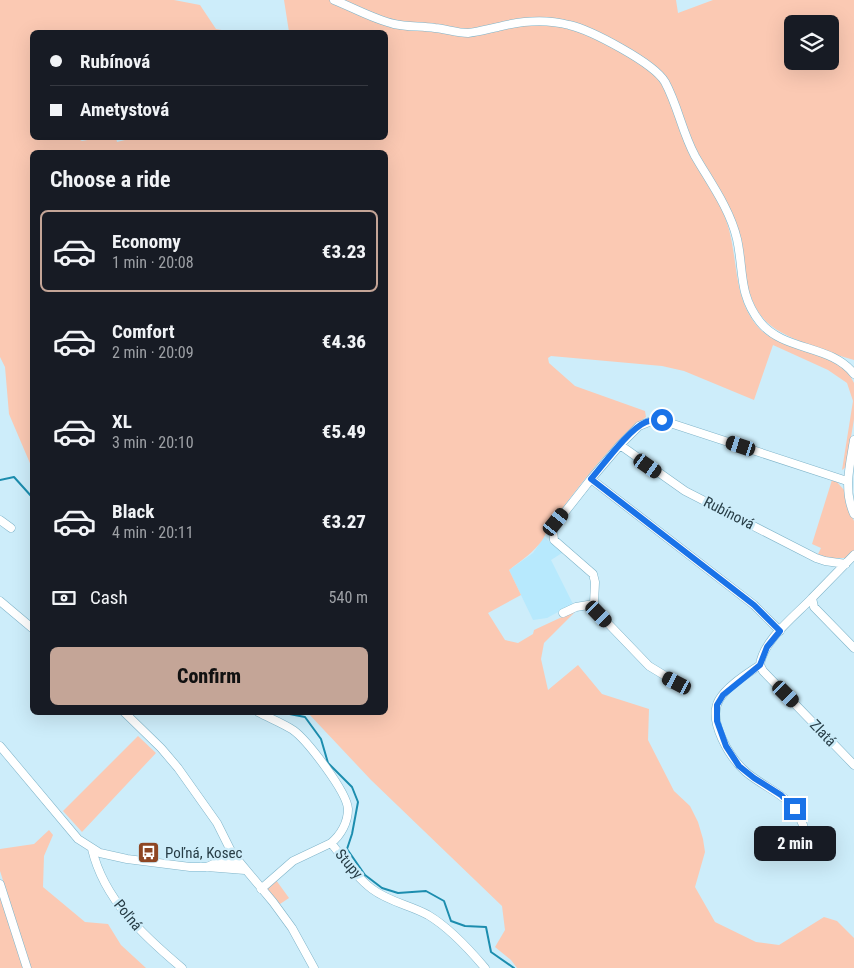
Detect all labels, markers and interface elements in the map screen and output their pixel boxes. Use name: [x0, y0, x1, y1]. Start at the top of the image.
map controls: [784, 15, 839, 70]
button: layers: [784, 15, 839, 70]
text: Rubínová: [80, 50, 150, 73]
text: Ametystová: [80, 98, 169, 121]
text: Choose a ride: [50, 167, 171, 192]
icon: car: [52, 229, 97, 274]
text: Economy: [112, 230, 181, 253]
text: €3.23: [322, 240, 366, 263]
text: 1 min · 20:08: [112, 253, 194, 272]
icon: car: [52, 319, 97, 364]
text: Comfort: [112, 320, 175, 343]
text: €4.36: [322, 330, 366, 353]
text: 2 min · 20:09: [112, 343, 194, 362]
icon: car: [52, 409, 97, 454]
route start: [651, 409, 673, 431]
text: XL: [112, 410, 132, 433]
text: €5.49: [322, 420, 366, 443]
text: 3 min · 20:10: [112, 433, 194, 452]
car: [724, 434, 757, 458]
car: [631, 451, 664, 481]
street label: Rubínová: [701, 493, 757, 533]
icon: car: [52, 499, 97, 544]
text: Black: [112, 500, 154, 523]
car: [540, 506, 571, 538]
text: €3.27: [322, 510, 366, 533]
text: 4 min · 20:11: [112, 523, 194, 542]
icon: cash: [50, 584, 78, 612]
text: Cash: [90, 586, 128, 609]
text: 540 m: [329, 588, 368, 607]
car: [583, 598, 614, 630]
button: Confirm: [50, 647, 368, 705]
car: [660, 670, 693, 696]
car: [770, 678, 801, 710]
street label: Zlatá: [806, 716, 840, 750]
route end: [784, 798, 806, 820]
callout: 2 min: [754, 826, 836, 862]
text: 2 min: [777, 834, 813, 853]
bus stop icon: Poľná, Kosec: [137, 841, 161, 865]
place label: Poľná, Kosec: [165, 844, 243, 862]
street label: Stupy: [331, 846, 367, 882]
street label: Poľná: [110, 896, 146, 934]

